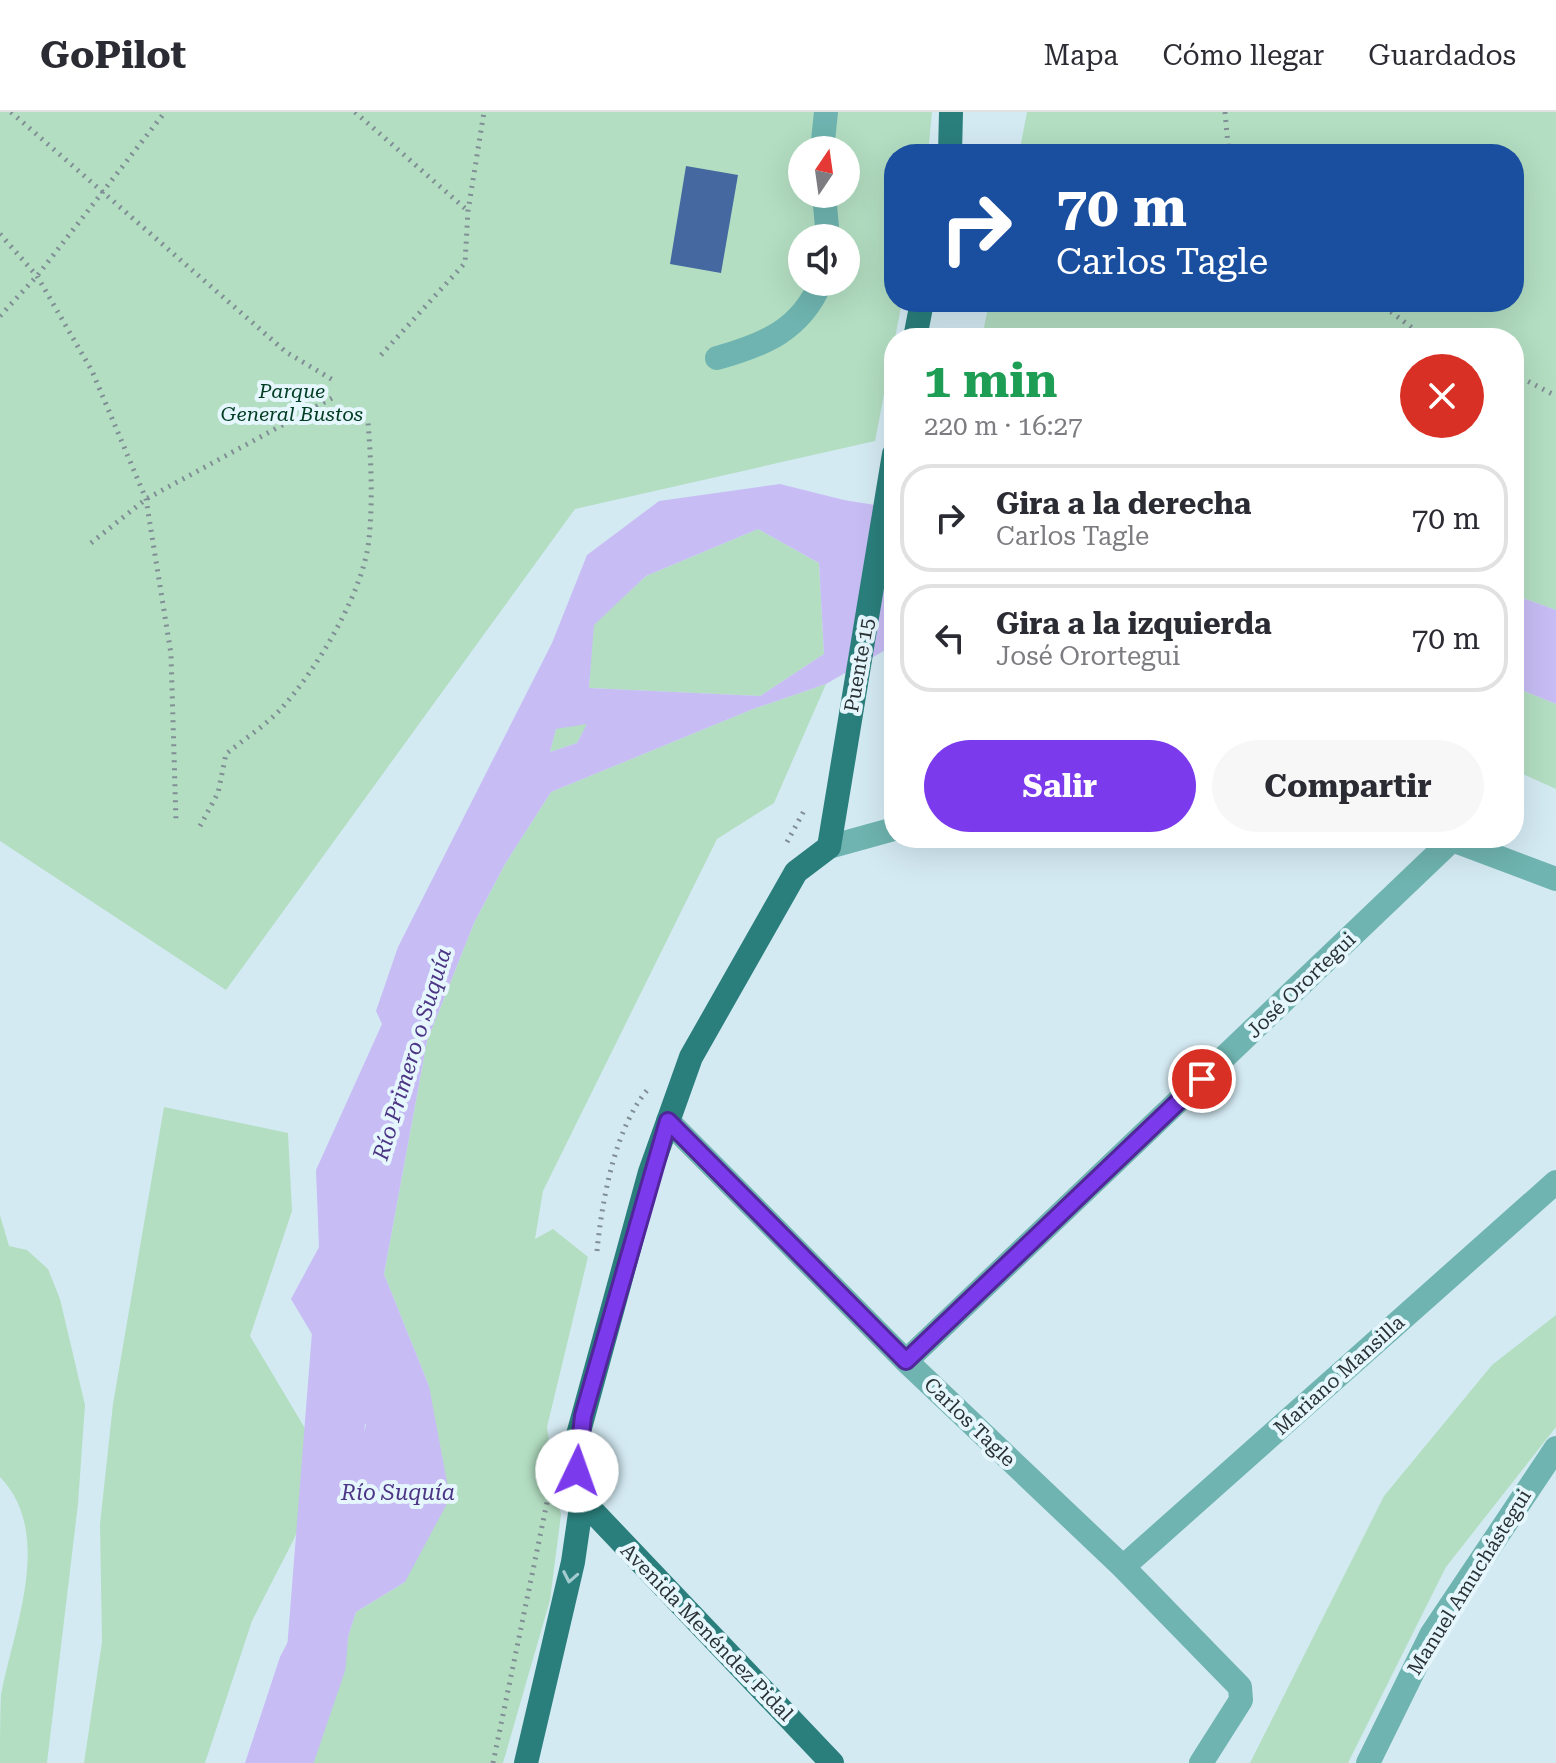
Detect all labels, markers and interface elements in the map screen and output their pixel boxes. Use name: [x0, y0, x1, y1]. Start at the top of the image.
text: GoPilot: [40, 33, 186, 77]
text: Mapa: [1044, 39, 1118, 72]
text: Cómo llegar: [1162, 39, 1324, 72]
text: Guardados: [1368, 39, 1516, 72]
north arrow: [788, 136, 860, 208]
map controls: [788, 136, 860, 296]
text: 70 m: [1056, 174, 1187, 240]
icon: right: [924, 176, 1028, 280]
button: sound: [788, 224, 860, 296]
text: Carlos Tagle: [1056, 241, 1268, 283]
text: 1 min: [924, 353, 1057, 409]
button: close: [1400, 354, 1484, 438]
park label: Parque General Bustos: [221, 379, 363, 426]
text: 220 m · 16:27: [924, 411, 1083, 441]
text: Gira a la derecha: [996, 486, 1251, 521]
icon: right: [928, 496, 972, 540]
text: 70 m: [1411, 501, 1480, 536]
text: Carlos Tagle: [996, 521, 1149, 551]
text: Gira a la izquierda: [996, 606, 1272, 641]
street label: Puente 15: [839, 616, 879, 714]
icon: left: [928, 616, 972, 660]
text: 70 m: [1411, 621, 1480, 656]
text: José Orortegui: [996, 641, 1180, 671]
button: Salir: [924, 740, 1196, 832]
button: Compartir: [1212, 740, 1484, 832]
street label: José Orortegui: [1242, 927, 1360, 1043]
water label: Río Primero o Suquía: [368, 945, 456, 1164]
pin: [1168, 1045, 1236, 1113]
icon: arrive: [1180, 1057, 1224, 1101]
street label: Mariano Mansilla: [1269, 1310, 1409, 1440]
street label: Carlos Tagle: [919, 1372, 1021, 1472]
position arrow: [535, 1429, 619, 1513]
water label: Río Suquía: [340, 1480, 455, 1505]
street label: Manuel Amuchástegui: [1402, 1485, 1536, 1679]
street label: Avenida Menéndez Pidal: [616, 1538, 798, 1726]
one-way arrow: [563, 1571, 580, 1584]

